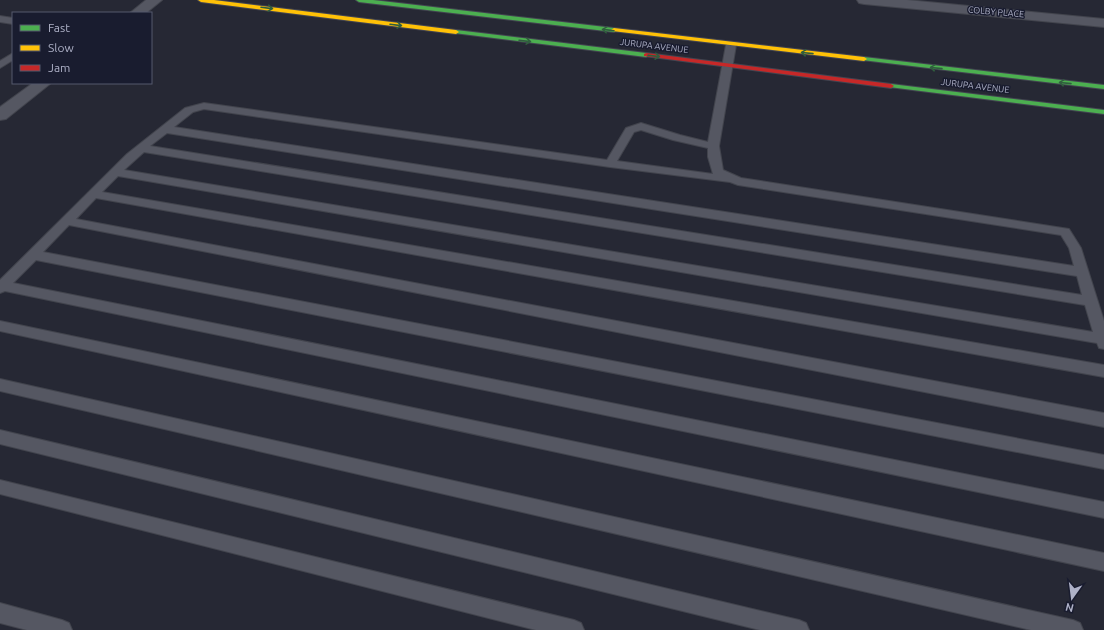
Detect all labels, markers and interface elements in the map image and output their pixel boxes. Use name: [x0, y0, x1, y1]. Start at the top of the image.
one-way arrow: [260, 5, 273, 12]
street label: COLBY PLACE: [967, 5, 1025, 19]
legend: [12, 12, 152, 84]
text: Fast: [48, 21, 70, 34]
one-way arrow: [389, 21, 402, 29]
one-way arrow: [602, 26, 615, 34]
one-way arrow: [518, 37, 531, 45]
street label: JURUPA AVENUE: [619, 37, 689, 55]
text: Slow: [48, 41, 74, 54]
one-way arrow: [801, 49, 814, 57]
one-way arrow: [647, 52, 660, 60]
text: Jam: [48, 61, 70, 74]
one-way arrow: [930, 64, 943, 72]
street label: JURUPA AVENUE: [940, 77, 1010, 95]
one-way arrow: [1059, 79, 1072, 86]
north arrow: [1052, 578, 1092, 618]
text: N: [1064, 601, 1075, 615]

